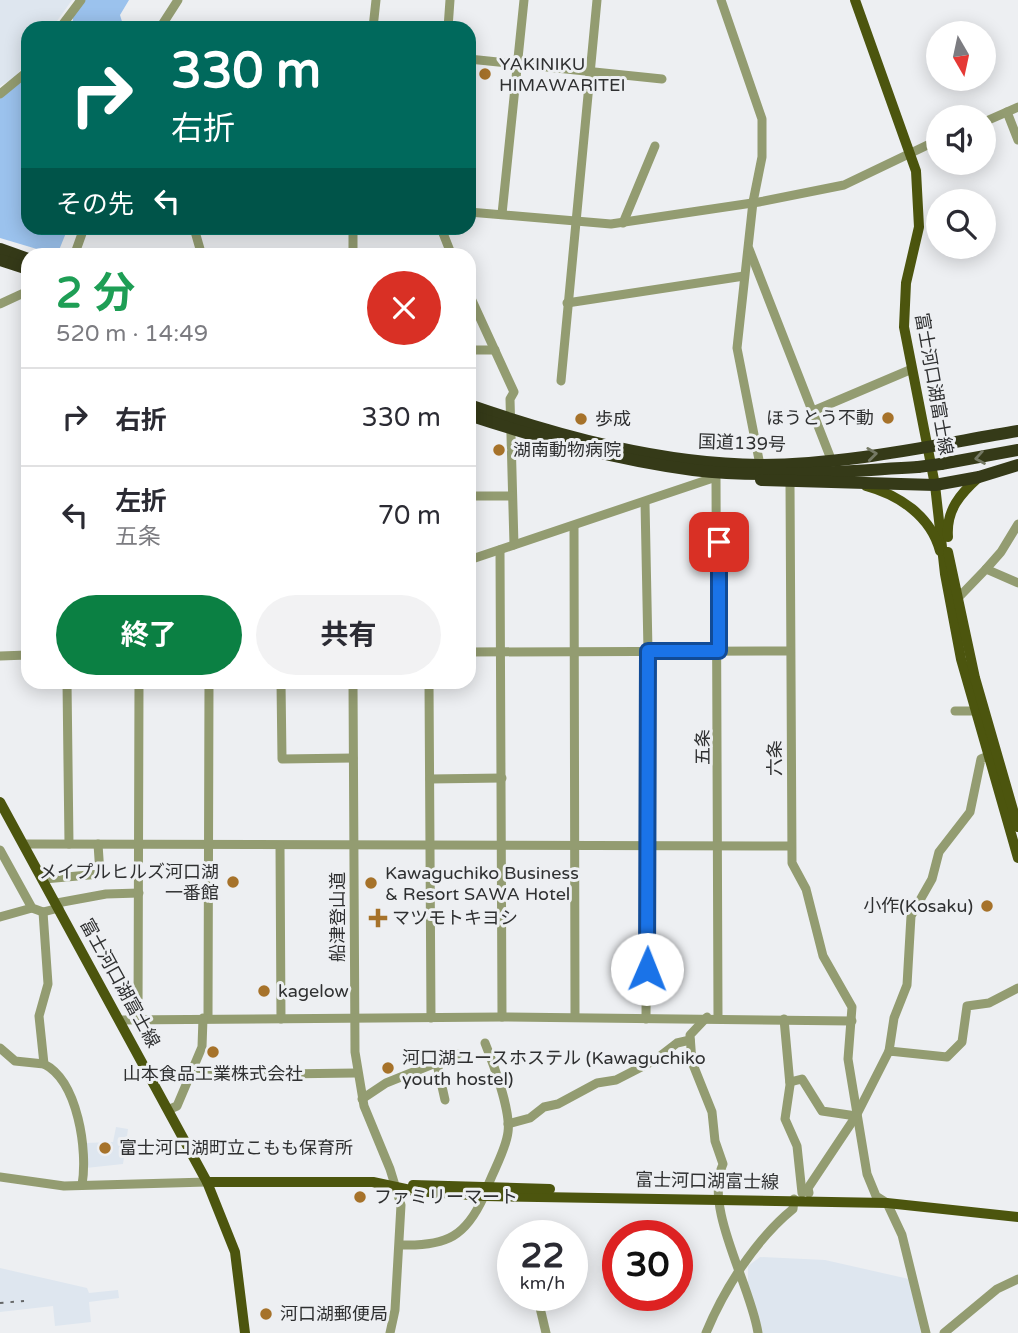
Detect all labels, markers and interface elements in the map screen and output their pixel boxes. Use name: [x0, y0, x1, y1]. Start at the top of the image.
north arrow: [926, 21, 996, 91]
map controls: [926, 21, 996, 259]
text: 330 m: [171, 42, 321, 101]
icon: right: [56, 49, 147, 140]
place label: YAKINIKU HIMAWARITEI: [499, 53, 626, 96]
marker: YAKINIKU HIMAWARITEI: [477, 66, 493, 82]
button: sound: [926, 105, 996, 175]
text: 右折: [171, 110, 235, 148]
icon: left: [148, 182, 186, 220]
text: その先: [56, 189, 134, 220]
button: search: [926, 189, 996, 259]
text: 2 分: [56, 268, 135, 319]
button: close: [367, 271, 441, 345]
street label: 富士河口湖富士線: [911, 311, 957, 457]
text: 520 m · 14:49: [56, 320, 208, 348]
icon: right: [56, 398, 94, 436]
text: 330 m: [361, 402, 441, 433]
text: 右折: [115, 405, 167, 436]
place label: ほうとう不動: [766, 407, 874, 429]
place label: 歩成: [595, 408, 631, 430]
marker: ほうとう不動: [880, 410, 896, 426]
marker: 歩成: [573, 411, 589, 427]
street label: 国道139号: [698, 430, 786, 456]
place label: 湖南動物病院: [513, 439, 621, 461]
marker: 湖南動物病院: [491, 442, 507, 458]
one-way arrow: [867, 446, 878, 461]
one-way arrow: [974, 449, 986, 464]
text: 左折: [115, 486, 167, 517]
icon: left: [56, 496, 94, 534]
text: 70 m: [378, 500, 441, 531]
pin: [689, 512, 749, 572]
text: 五条: [115, 523, 161, 551]
icon: arrive: [700, 523, 738, 561]
button: 終了: [56, 595, 242, 675]
button: 共有: [256, 595, 441, 675]
street label: 五条: [692, 729, 714, 765]
street label: 六条: [764, 740, 786, 776]
place label: メイプルヒルズ河口湖 一番館: [39, 861, 219, 904]
place label: Kawaguchiko Business & Resort SAWA Hotel: [385, 862, 579, 905]
street label: 船津登山道: [327, 872, 349, 962]
marker: メイプルヒルズ河口湖 一番館: [225, 874, 241, 890]
marker: Kawaguchiko Business & Resort SAWA Hotel: [363, 875, 379, 891]
place label: 小作(Kosaku): [863, 895, 973, 917]
marker: 小作(Kosaku): [979, 898, 995, 914]
place label: マツモトキヨシ: [392, 907, 518, 929]
marker: マツモトキヨシ: [370, 910, 386, 926]
street label: 富士河口湖富士線: [75, 915, 165, 1051]
position arrow: [610, 932, 684, 1006]
place label: kagelow: [278, 980, 349, 1002]
marker: kagelow: [256, 983, 272, 999]
marker: 山本食品工業株式会社: [205, 1044, 221, 1060]
place label: 河口湖ユースホステル (Kawaguchiko youth hostel): [402, 1047, 706, 1090]
marker: 河口湖ユースホステル (Kawaguchiko youth hostel): [380, 1060, 396, 1076]
place label: 山本食品工業株式会社: [123, 1063, 303, 1085]
place label: 富士河口湖町立こもも保育所: [119, 1137, 353, 1159]
marker: 富士河口湖町立こもも保育所: [97, 1140, 113, 1156]
street label: 富士河口湖富士線: [635, 1169, 779, 1193]
place label: ファミリーマート: [374, 1186, 518, 1208]
marker: ファミリーマート: [352, 1189, 368, 1205]
speed limit sign: 30: [602, 1220, 693, 1311]
text: 22: [521, 1235, 564, 1277]
text: km/h: [520, 1272, 565, 1294]
place label: 河口湖郵便局: [280, 1303, 388, 1325]
marker: 河口湖郵便局: [258, 1306, 274, 1322]

